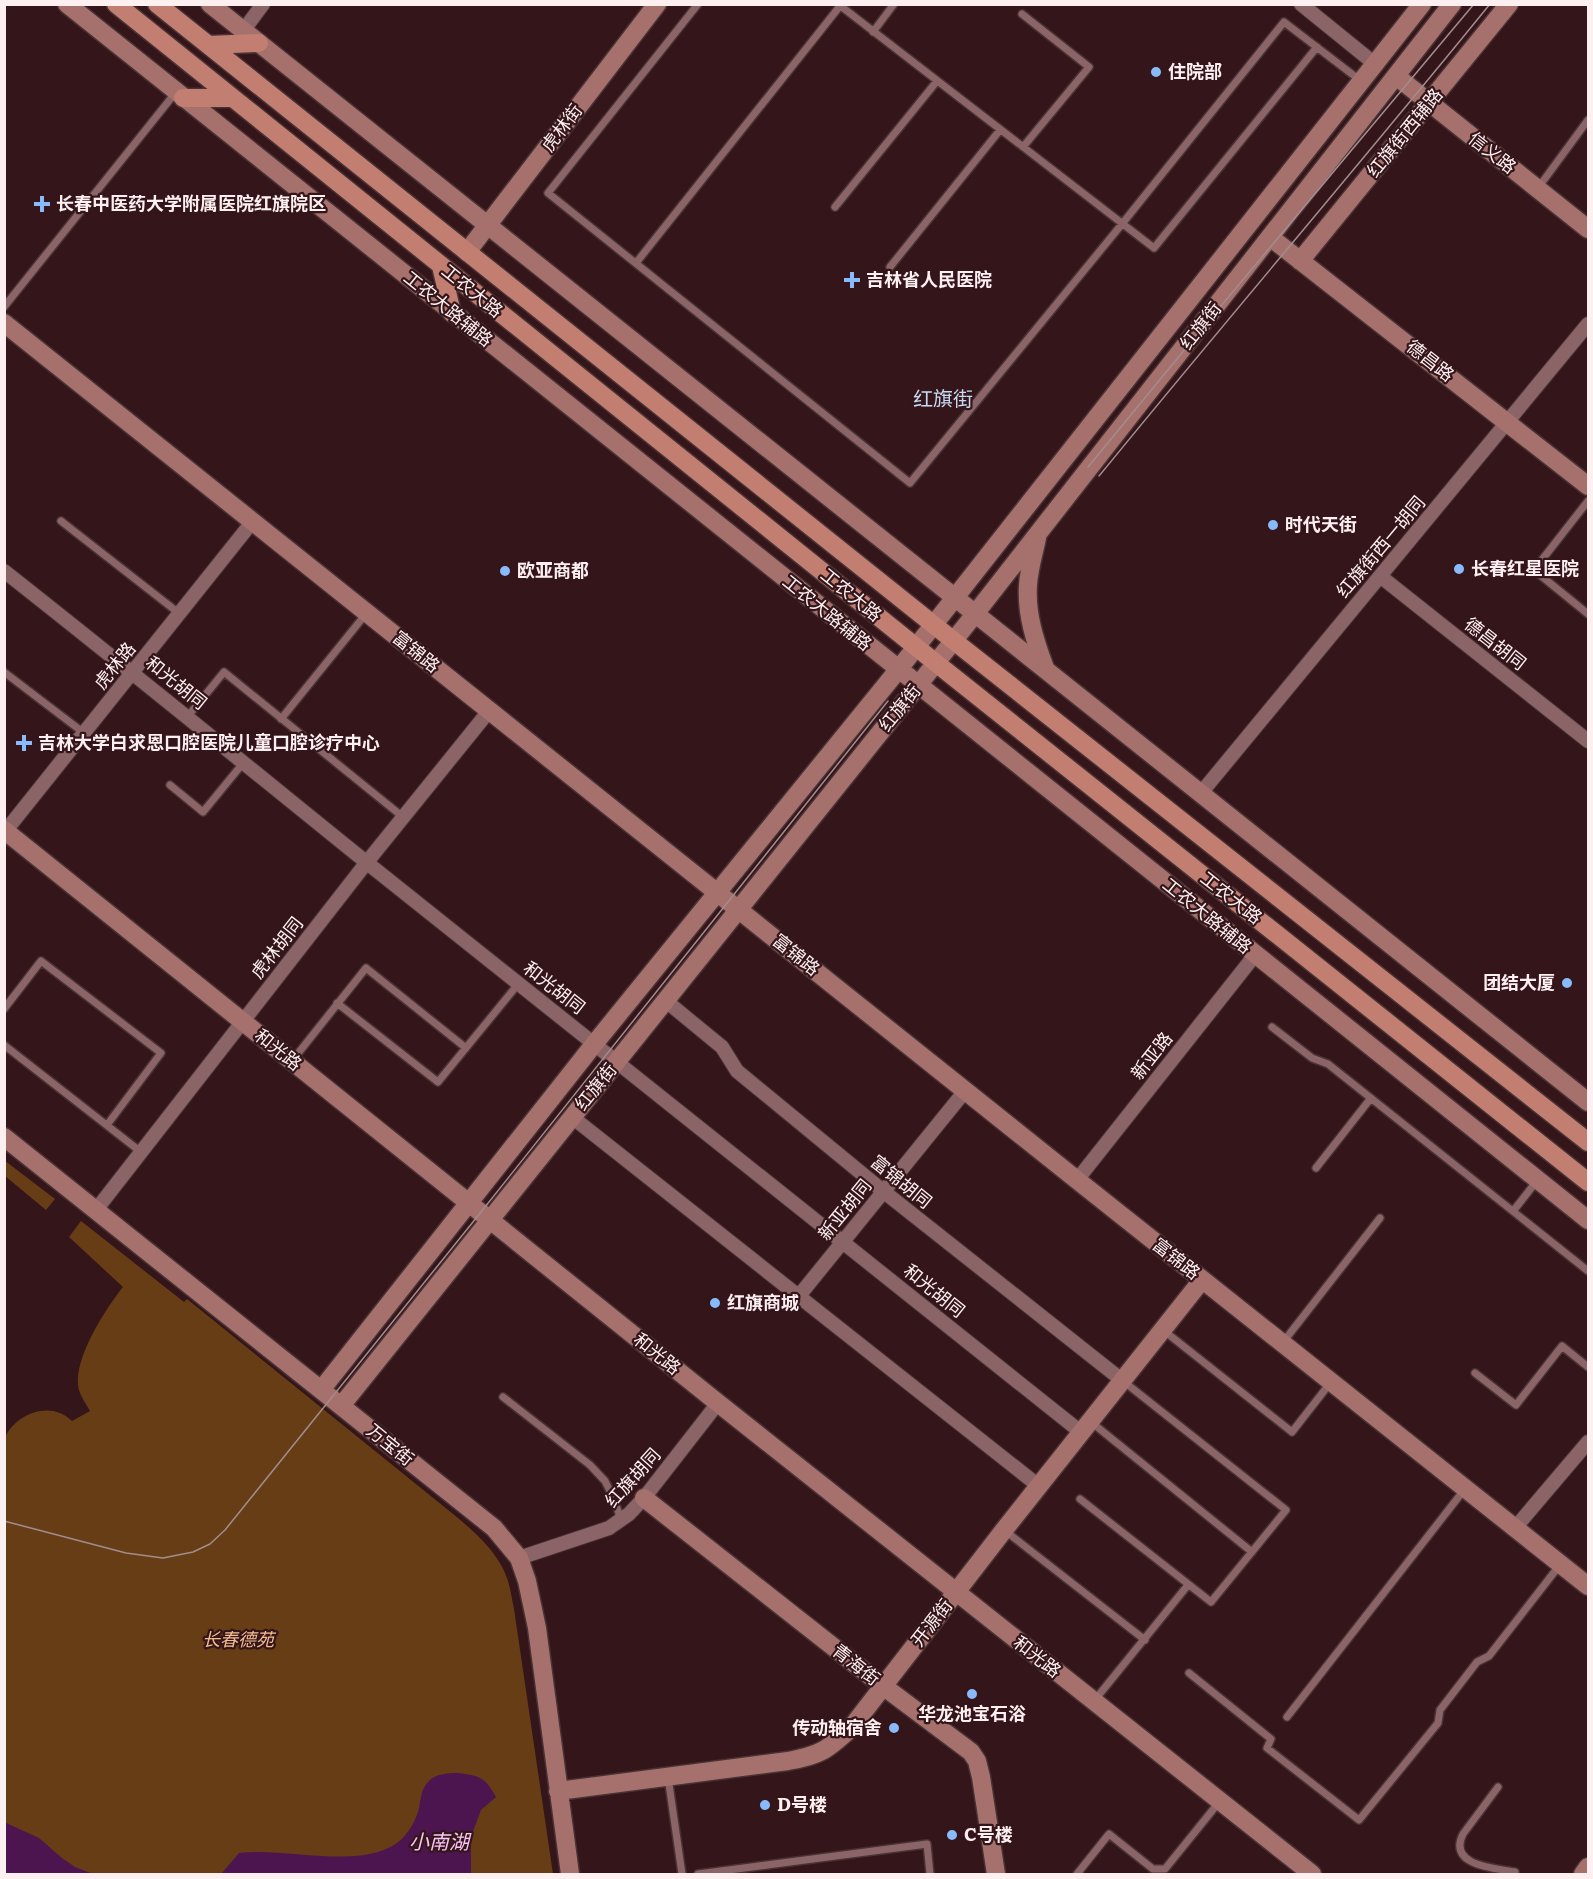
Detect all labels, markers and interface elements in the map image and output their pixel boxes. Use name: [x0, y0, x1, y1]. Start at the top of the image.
place label: 住院部: [1168, 57, 1222, 84]
marker: 住院部: [1149, 65, 1163, 79]
street label: 红旗街西辅路: [1359, 82, 1448, 183]
street label: 虎林街: [534, 97, 588, 157]
street label: 信义路: [1463, 125, 1523, 179]
place label: 长春中医药大学附属医院红旗院区: [56, 189, 326, 216]
marker: 长春中医药大学附属医院红旗院区: [33, 195, 51, 213]
street label: 工农大路: [436, 257, 509, 323]
street label: 工农大路辅路: [398, 263, 499, 352]
place label: 吉林省人民医院: [866, 265, 992, 292]
marker: 吉林省人民医院: [843, 271, 861, 289]
street label: 红旗街: [1173, 295, 1227, 355]
street label: 德昌路: [1401, 333, 1461, 387]
district label: 红旗街: [913, 382, 973, 412]
street label: 红旗街西一胡同: [1329, 489, 1431, 603]
place label: 时代天街: [1285, 510, 1357, 537]
marker: 时代天街: [1266, 518, 1280, 532]
place label: 长春红星医院: [1471, 554, 1579, 581]
place label: 欧亚商都: [517, 556, 589, 583]
street label: 工农大路: [815, 561, 888, 627]
marker: 长春红星医院: [1452, 562, 1466, 576]
marker: 欧亚商都: [498, 564, 512, 578]
street label: 工农大路辅路: [777, 567, 878, 656]
street label: 德昌胡同: [1459, 610, 1533, 676]
street label: 富锦路: [387, 623, 446, 678]
street label: 虎林路: [86, 636, 141, 695]
street label: 和光胡同: [140, 649, 213, 715]
street label: 红旗街: [871, 678, 926, 737]
place label: 吉林大学白求恩口腔医院儿童口腔诊疗中心: [38, 728, 380, 755]
marker: 吉林大学白求恩口腔医院儿童口腔诊疗中心: [15, 734, 33, 752]
street label: 工农大路: [1195, 864, 1269, 930]
street label: 工农大路辅路: [1157, 870, 1258, 959]
street label: 虎林胡同: [243, 910, 309, 984]
street label: 富锦路: [767, 926, 826, 981]
street label: 和光胡同: [518, 954, 592, 1020]
place label: 团结大厦: [1483, 968, 1555, 995]
marker: 团结大厦: [1560, 976, 1574, 990]
street label: 和光路: [249, 1021, 308, 1076]
street label: 新亚路: [1124, 1025, 1178, 1085]
street label: 红旗街: [567, 1057, 622, 1116]
street label: 富锦胡同: [865, 1148, 938, 1214]
street label: 新亚胡同: [811, 1173, 877, 1246]
street label: 富锦路: [1147, 1231, 1207, 1285]
street label: 和光胡同: [898, 1257, 971, 1323]
place label: 红旗商城: [727, 1288, 799, 1315]
marker: 红旗商城: [708, 1296, 722, 1310]
street label: 和光路: [628, 1325, 687, 1380]
street label: 万宝街: [361, 1416, 420, 1471]
street label: 红旗胡同: [598, 1441, 666, 1513]
street label: 开源街: [904, 1592, 958, 1652]
park label: 长春德苑: [202, 1625, 277, 1652]
street label: 和光路: [1008, 1629, 1068, 1683]
street label: 青海街: [827, 1637, 887, 1691]
marker: 华龙池宝石浴: [965, 1687, 979, 1701]
place label: 华龙池宝石浴: [918, 1699, 1026, 1726]
place label: 传动轴宿舍: [792, 1713, 882, 1740]
marker: 传动轴宿舍: [887, 1721, 901, 1735]
place label: D号楼: [777, 1790, 827, 1817]
marker: D号楼: [758, 1798, 772, 1812]
place label: C号楼: [964, 1820, 1013, 1847]
water label: 小南湖: [409, 1825, 472, 1855]
marker: C号楼: [945, 1828, 959, 1842]

